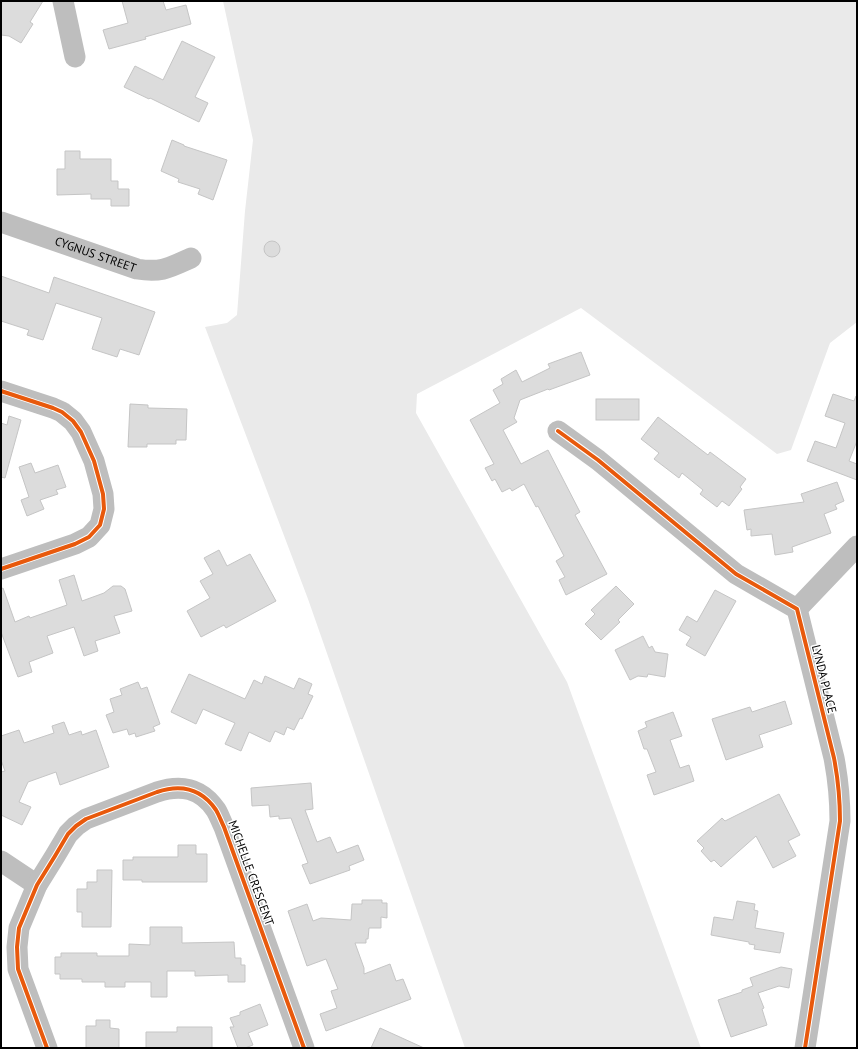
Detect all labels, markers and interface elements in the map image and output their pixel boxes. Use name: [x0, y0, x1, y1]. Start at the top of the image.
street label: CYGNUS STREET: [53, 233, 139, 275]
street label: LYNDA PLACE: [809, 643, 840, 715]
street label: MICHELLE CRESCENT: [225, 818, 278, 928]

